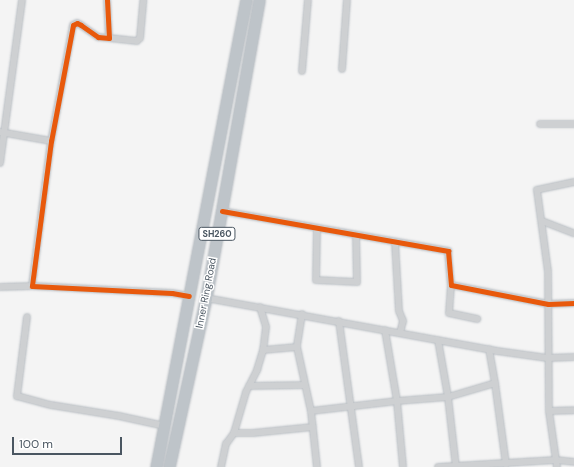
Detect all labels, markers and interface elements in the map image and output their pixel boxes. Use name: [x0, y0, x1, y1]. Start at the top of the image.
road number: SH260: [198, 227, 236, 241]
street label: Inner Ring Road: [193, 257, 219, 329]
scale bar: [14, 429, 124, 455]
text: 100 m: [19, 436, 53, 452]

